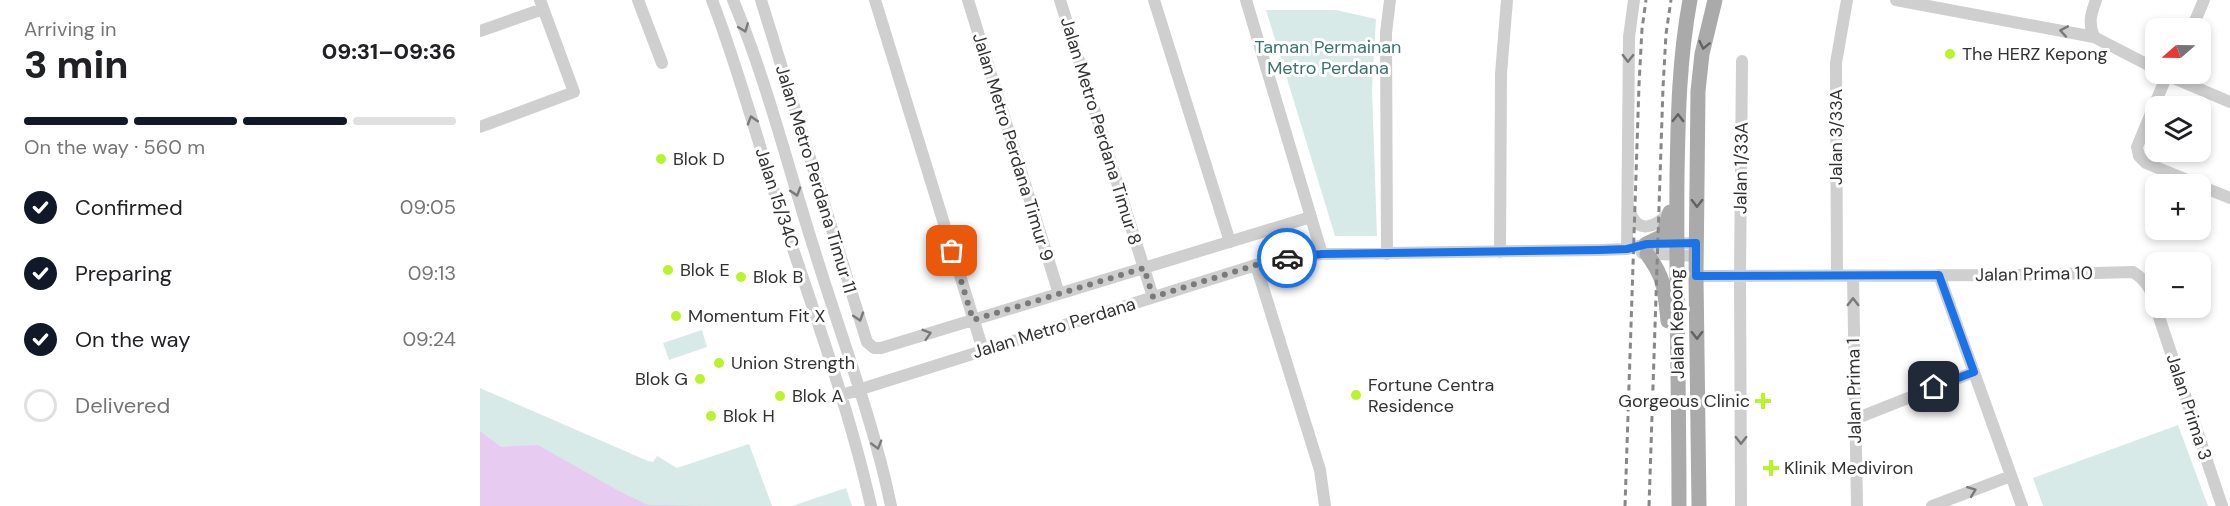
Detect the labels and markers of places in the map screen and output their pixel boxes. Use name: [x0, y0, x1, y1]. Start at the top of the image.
place label: The HERZ Kepong: [1962, 42, 2108, 66]
marker: The HERZ Kepong: [1943, 47, 1957, 61]
place label: Blok D: [673, 147, 725, 171]
marker: Blok D: [654, 152, 668, 166]
pin: [926, 225, 977, 276]
place label: Blok E: [680, 258, 730, 282]
marker: Blok E: [661, 263, 675, 277]
place label: Blok B: [753, 265, 803, 289]
marker: Blok B: [734, 270, 748, 284]
place label: Momentum Fit X: [688, 304, 825, 328]
marker: Momentum Fit X: [669, 309, 683, 323]
place label: Union Strength: [731, 351, 855, 375]
marker: Union Strength: [712, 356, 726, 370]
pin: [1908, 361, 1959, 412]
place label: Blok G: [635, 367, 688, 391]
marker: Blok G: [693, 372, 707, 386]
place label: Fortune Centra Residence: [1368, 373, 1494, 418]
place label: Blok A: [792, 384, 843, 408]
marker: Fortune Centra Residence: [1349, 388, 1363, 402]
marker: Blok A: [773, 389, 787, 403]
place label: Gorgeous Clinic: [1618, 389, 1750, 413]
marker: Gorgeous Clinic: [1754, 392, 1772, 410]
place label: Blok H: [723, 404, 775, 428]
marker: Blok H: [704, 409, 718, 423]
place label: Klinik Mediviron: [1784, 456, 1913, 480]
marker: Klinik Mediviron: [1762, 459, 1780, 477]

